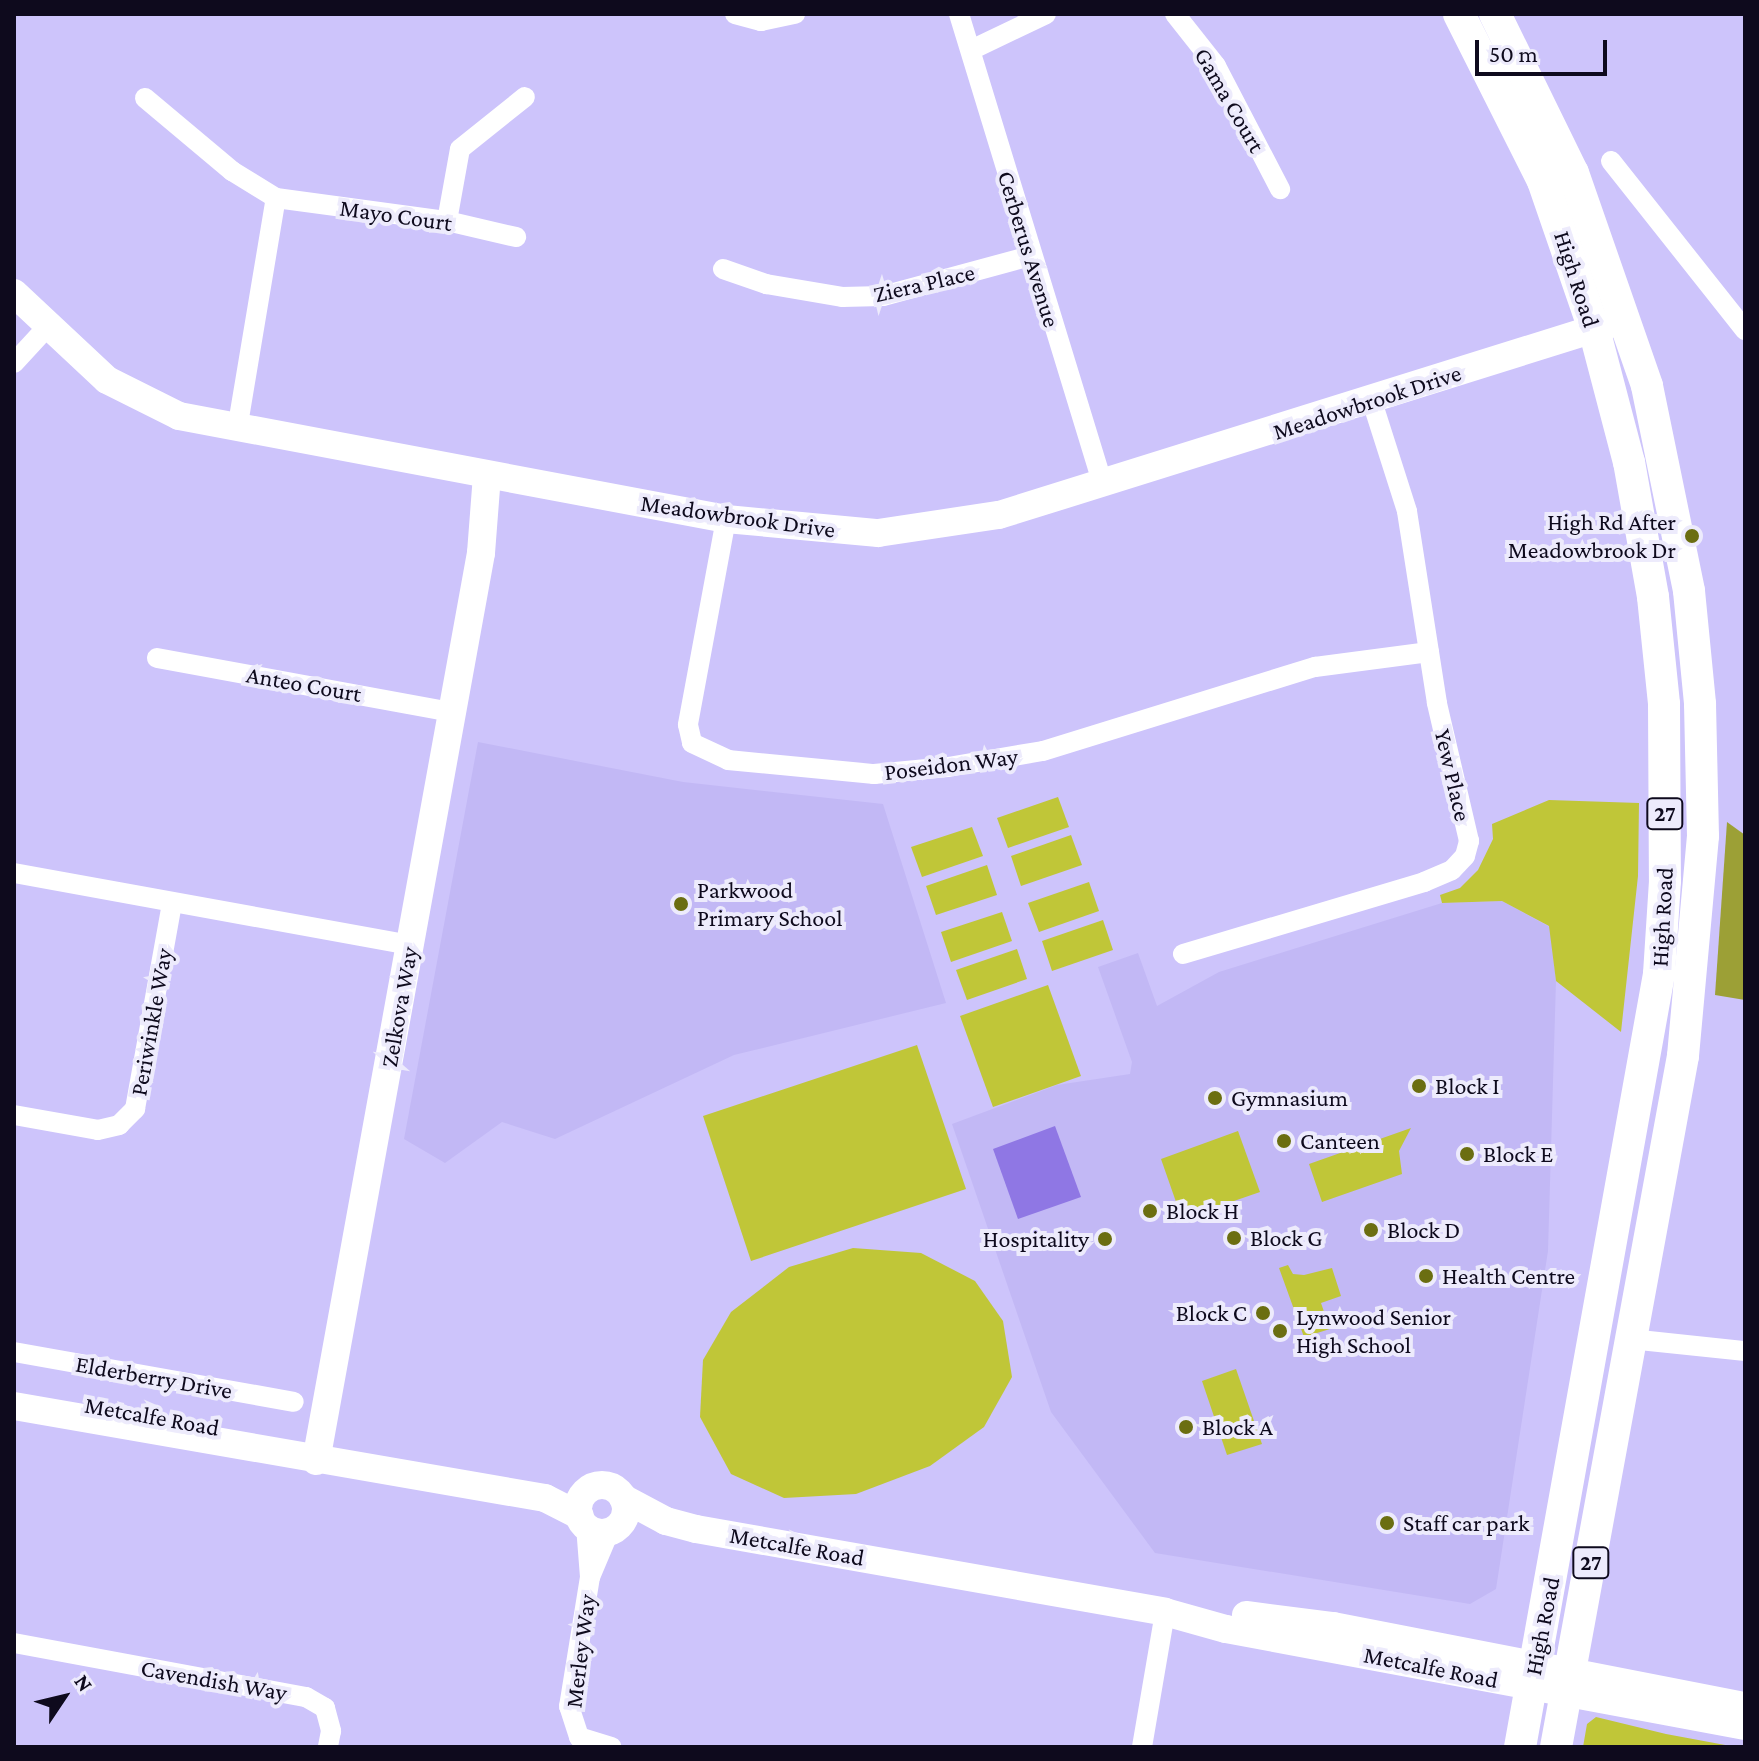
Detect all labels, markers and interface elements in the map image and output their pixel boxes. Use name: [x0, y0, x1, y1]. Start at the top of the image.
scale bar: [1479, 24, 1611, 74]
text: 50 m: [1489, 40, 1538, 67]
street label: Gama Court: [1188, 42, 1272, 158]
street label: Cerberus Avenue: [992, 167, 1066, 331]
street label: Mayo Court: [338, 193, 454, 237]
street label: High Road: [1548, 227, 1606, 331]
street label: Ziera Place: [871, 257, 977, 309]
street label: Meadowbrook Drive: [1269, 358, 1465, 446]
street label: Meadowbrook Drive: [639, 488, 837, 544]
place label: High Rd After Meadowbrook Dr: [1508, 508, 1676, 564]
marker: High Rd After Meadowbrook Dr: [1683, 527, 1701, 545]
street label: Anteo Court: [244, 660, 364, 708]
street label: Yew Place: [1428, 726, 1478, 824]
street label: Poseidon Way: [882, 742, 1020, 786]
road number: 27: [1645, 796, 1685, 832]
street label: High Road: [1645, 866, 1679, 968]
place label: Parkwood Primary School: [697, 876, 842, 932]
marker: Parkwood Primary School: [672, 895, 690, 913]
street label: Zelkova Way: [374, 944, 424, 1070]
street label: Periwinkle Way: [124, 946, 178, 1098]
place label: Block I: [1435, 1072, 1499, 1100]
marker: Block I: [1410, 1077, 1428, 1095]
place label: Gymnasium: [1231, 1084, 1348, 1112]
marker: Gymnasium: [1206, 1089, 1224, 1107]
place label: Canteen: [1300, 1127, 1380, 1155]
marker: Canteen: [1275, 1132, 1293, 1150]
place label: Block E: [1483, 1140, 1553, 1168]
marker: Block E: [1458, 1145, 1476, 1163]
place label: Block H: [1166, 1197, 1239, 1225]
marker: Block H: [1141, 1202, 1159, 1220]
place label: Block D: [1387, 1216, 1460, 1244]
marker: Block D: [1362, 1221, 1380, 1239]
place label: Block G: [1250, 1224, 1322, 1252]
place label: Hospitality: [983, 1225, 1089, 1253]
marker: Block G: [1225, 1229, 1243, 1247]
marker: Hospitality: [1096, 1230, 1114, 1248]
place label: Health Centre: [1442, 1262, 1575, 1290]
marker: Health Centre: [1417, 1267, 1435, 1285]
place label: Block C: [1176, 1299, 1247, 1327]
place label: Lynwood Senior High School: [1296, 1303, 1451, 1359]
marker: Block C: [1254, 1304, 1272, 1322]
marker: Lynwood Senior High School: [1271, 1322, 1289, 1340]
street label: Elderberry Drive: [73, 1349, 235, 1405]
street label: Metcalfe Road: [82, 1390, 222, 1442]
place label: Block A: [1202, 1413, 1273, 1441]
marker: Block A: [1177, 1418, 1195, 1436]
place label: Staff car park: [1403, 1509, 1529, 1537]
marker: Staff car park: [1378, 1514, 1396, 1532]
street label: Metcalfe Road: [727, 1520, 867, 1572]
road number: 27: [1571, 1545, 1611, 1581]
street label: High Road: [1518, 1574, 1566, 1678]
street label: Merley Way: [559, 1593, 601, 1709]
street label: Metcalfe Road: [1361, 1640, 1501, 1694]
street label: Cavendish Way: [139, 1653, 289, 1707]
north arrow: [24, 1657, 104, 1737]
text: N: [70, 1670, 99, 1696]

